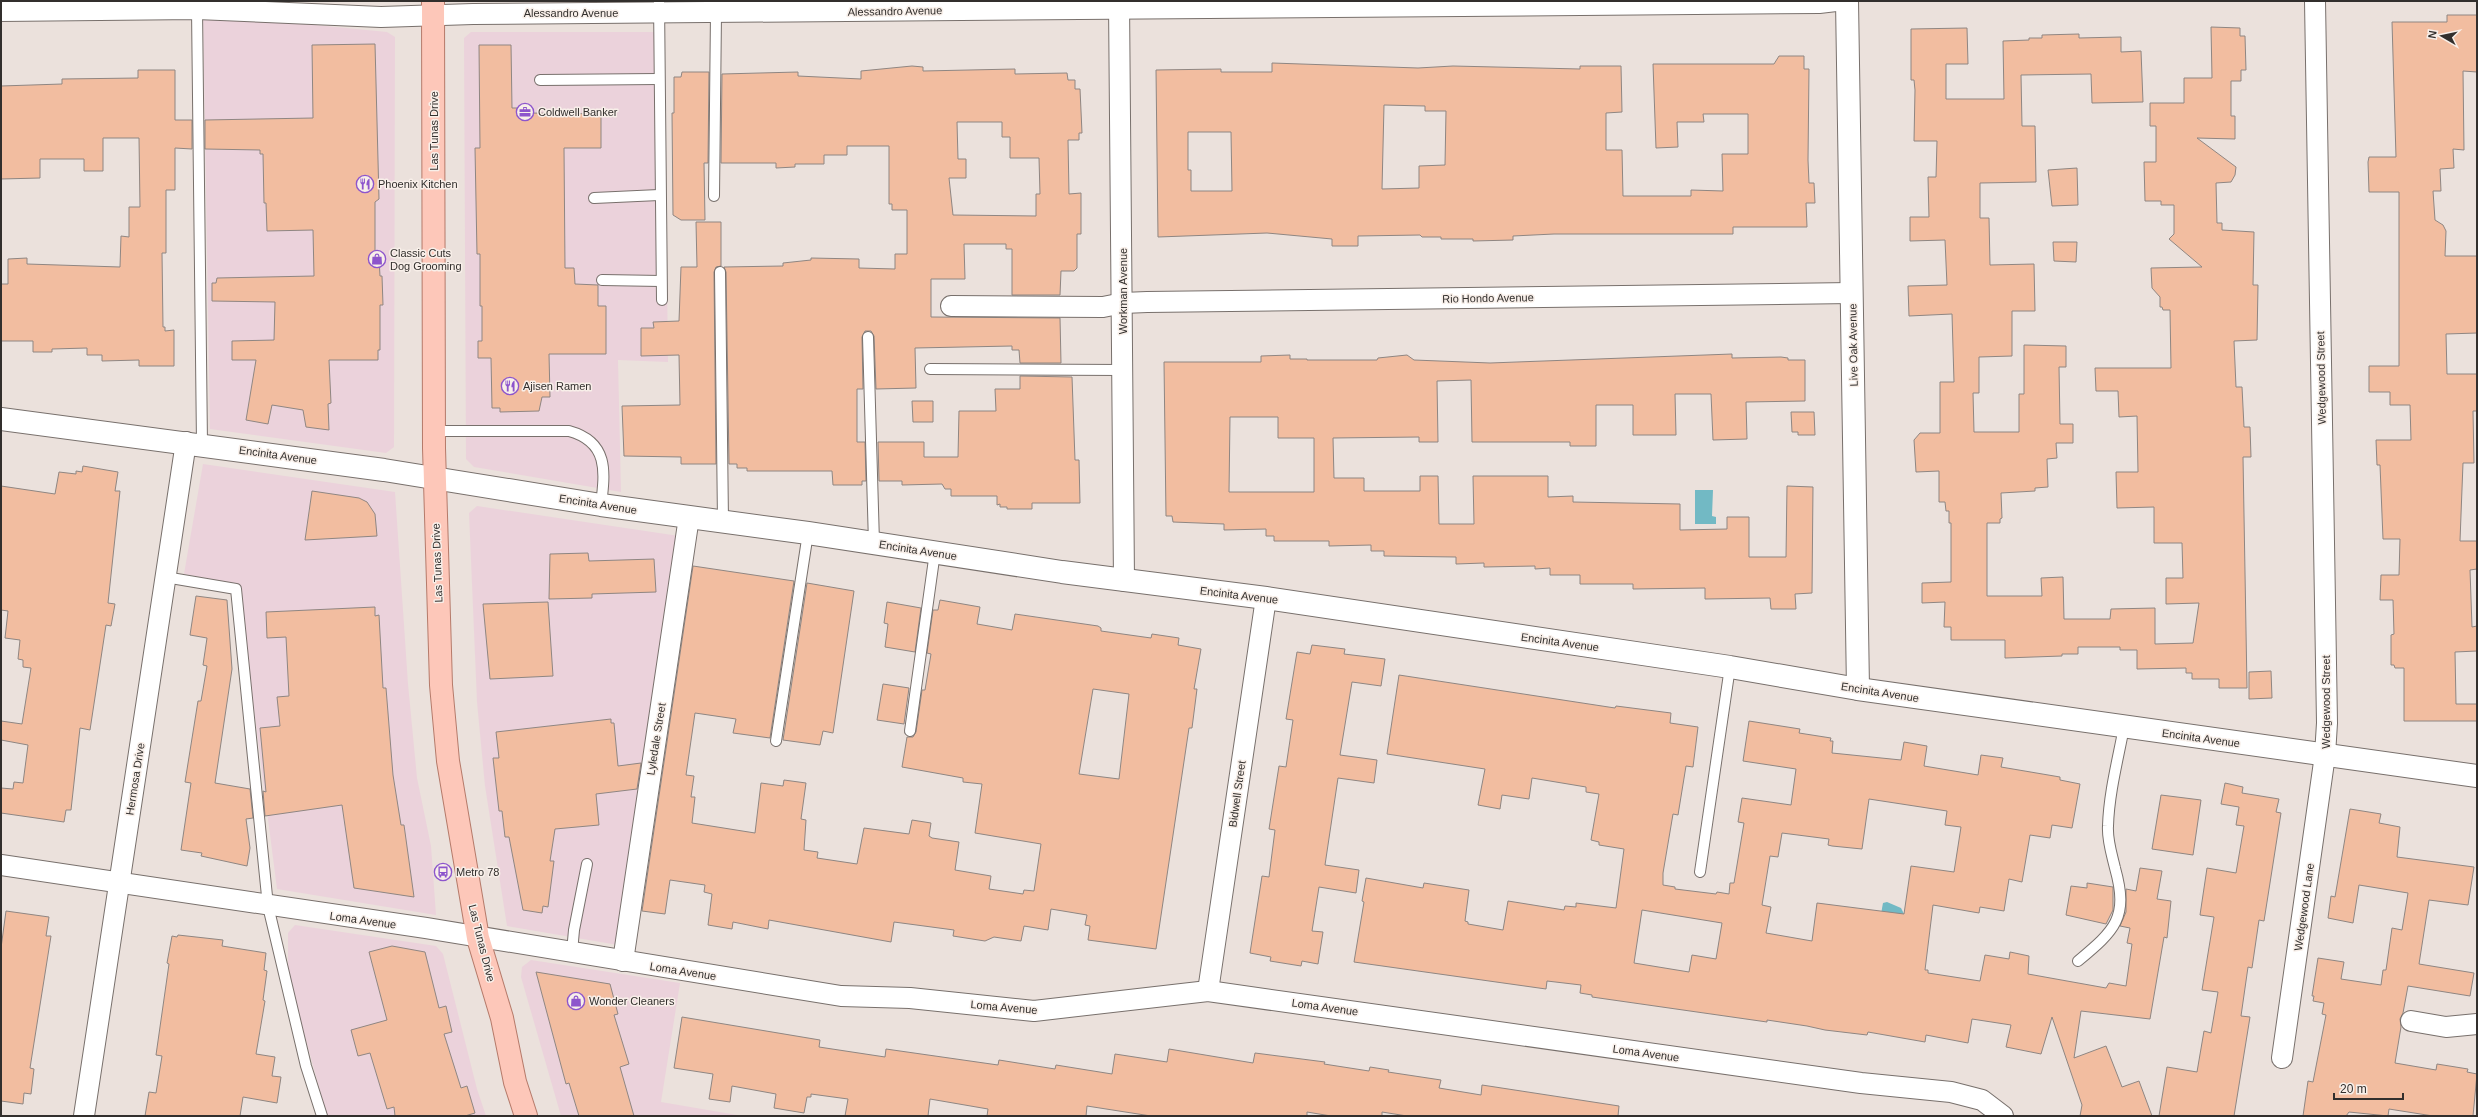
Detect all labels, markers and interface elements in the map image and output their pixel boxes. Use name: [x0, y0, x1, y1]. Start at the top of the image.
street label: Alessandro Avenue: [848, 4, 942, 18]
street label: Alessandro Avenue: [524, 7, 618, 19]
north arrow: [2422, 16, 2462, 56]
text: N: [2426, 30, 2439, 39]
street label: Las Tunas Drive: [428, 91, 440, 171]
office icon: Coldwell Banker: [515, 102, 535, 122]
place label: Coldwell Banker: [538, 106, 618, 118]
restaurant icon: Phoenix Kitchen: [355, 174, 375, 194]
place label: Phoenix Kitchen: [378, 178, 458, 190]
place label: Classic Cuts Dog Grooming: [390, 247, 462, 272]
street label: Workman Avenue: [1117, 248, 1129, 334]
shop icon: Classic Cuts Dog Grooming: [367, 249, 387, 269]
street label: Rio Hondo Avenue: [1442, 291, 1534, 305]
street label: Live Oak Avenue: [1846, 303, 1860, 387]
street label: Wedgewood Street: [2314, 331, 2328, 425]
restaurant icon: Ajisen Ramen: [500, 376, 520, 396]
place label: Ajisen Ramen: [523, 380, 591, 392]
street label: Encinita Avenue: [238, 444, 318, 466]
street label: Encinita Avenue: [558, 492, 638, 516]
street label: Las Tunas Drive: [430, 523, 444, 603]
street label: Encinita Avenue: [878, 538, 958, 562]
street label: Encinita Avenue: [1199, 584, 1279, 606]
street label: Encinita Avenue: [1520, 631, 1600, 653]
street label: Wedgewood Street: [2320, 655, 2332, 749]
street label: Encinita Avenue: [1840, 680, 1920, 704]
street label: Lyledale Street: [644, 702, 668, 776]
street label: Encinita Avenue: [2161, 727, 2241, 749]
street label: Hermosa Drive: [123, 742, 147, 816]
street label: Bidwell Street: [1226, 760, 1248, 828]
bus stop icon: Metro 78: [433, 862, 453, 882]
street label: Wedgewood Lane: [2292, 862, 2316, 952]
place label: Metro 78: [456, 866, 499, 878]
street label: Las Tunas Drive: [467, 903, 497, 983]
street label: Loma Avenue: [329, 909, 397, 931]
street label: Loma Avenue: [649, 960, 717, 982]
shop icon: Wonder Cleaners: [566, 991, 586, 1011]
place label: Wonder Cleaners: [589, 995, 675, 1007]
street label: Loma Avenue: [1291, 996, 1359, 1018]
street label: Loma Avenue: [970, 998, 1038, 1016]
street label: Loma Avenue: [1612, 1042, 1680, 1064]
scale bar: [2334, 1075, 2403, 1101]
text: 20 m: [2340, 1082, 2367, 1096]

